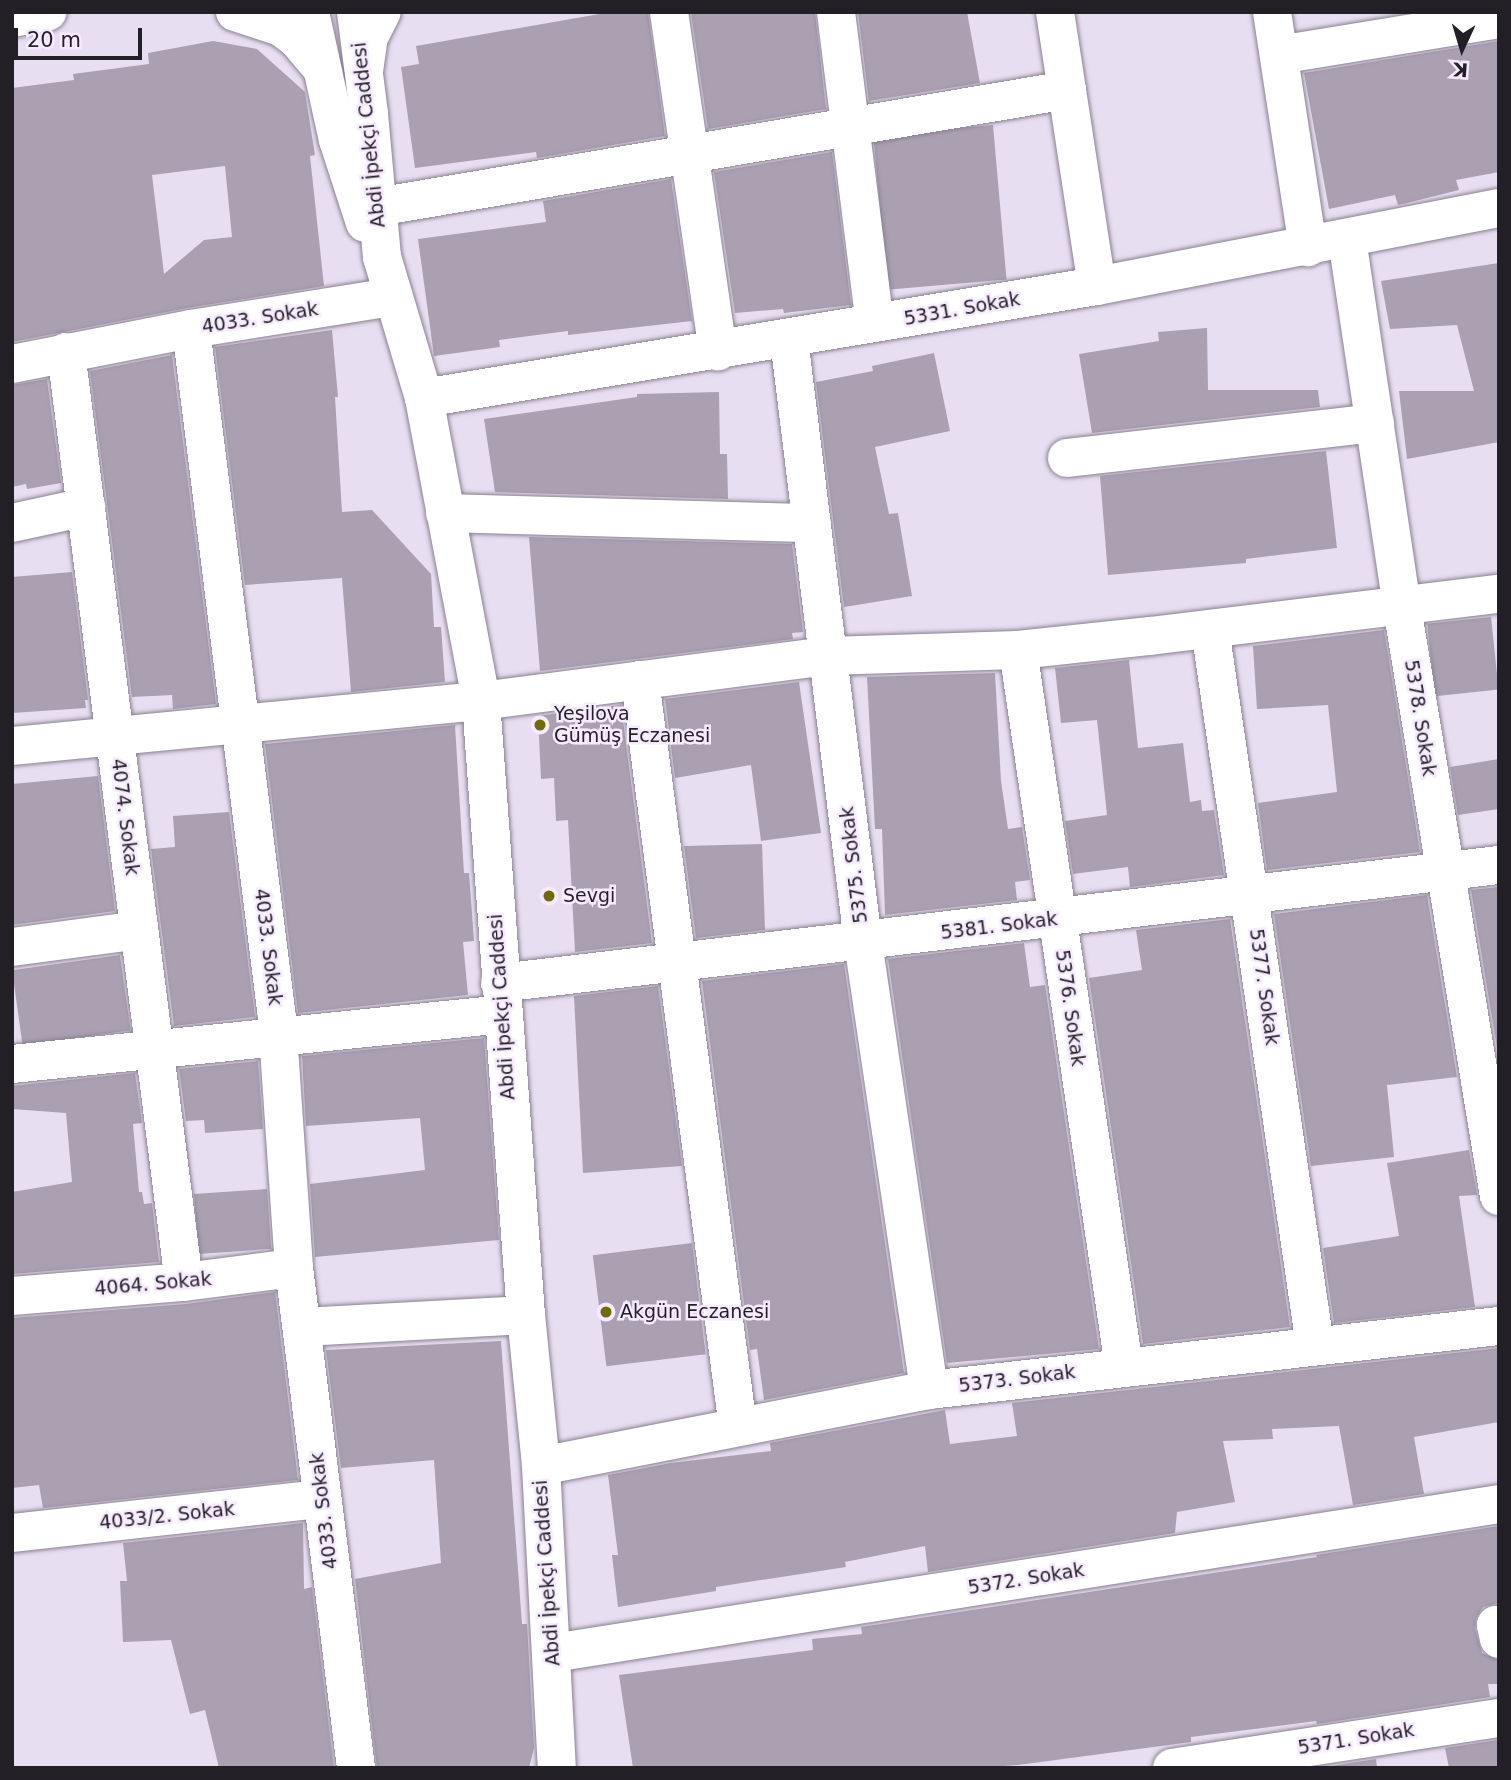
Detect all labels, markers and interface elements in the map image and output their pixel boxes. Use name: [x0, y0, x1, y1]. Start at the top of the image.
scale bar: [18, 14, 145, 58]
north arrow: [1427, 14, 1497, 84]
text: 20 m: [27, 28, 81, 52]
street label: Abdi İpekçi Caddesi: [348, 41, 390, 229]
text: K: [1452, 58, 1469, 81]
street label: 5331. Sokak: [902, 288, 1022, 330]
street label: 4033. Sokak: [200, 298, 320, 338]
street label: 5378. Sokak: [1400, 658, 1440, 778]
place label: Yeşilova Gümüş Eczanesi: [554, 703, 710, 747]
marker: Yeşilova Gümüş Eczanesi: [532, 717, 548, 733]
street label: 4074. Sokak: [107, 757, 143, 877]
street label: 5375. Sokak: [836, 805, 872, 925]
place label: Sevgi: [563, 885, 615, 907]
street label: 4033. Sokak: [250, 887, 286, 1007]
marker: Sevgi: [541, 888, 557, 904]
street label: 5381. Sokak: [939, 908, 1059, 944]
street label: Abdi İpekçi Caddesi: [484, 913, 520, 1101]
street label: 5377. Sokak: [1245, 927, 1283, 1047]
street label: 5376. Sokak: [1051, 948, 1089, 1068]
street label: 4064. Sokak: [94, 1268, 212, 1300]
place label: Akgün Eczanesi: [620, 1301, 769, 1323]
marker: Akgün Eczanesi: [598, 1304, 614, 1320]
street label: 5373. Sokak: [957, 1361, 1077, 1397]
street label: 4033. Sokak: [306, 1451, 342, 1571]
street label: Abdi İpekçi Caddesi: [529, 1479, 565, 1667]
street label: 4033/2. Sokak: [98, 1498, 236, 1534]
street label: 5372. Sokak: [966, 1559, 1086, 1599]
street label: 5371. Sokak: [1296, 1719, 1416, 1759]

